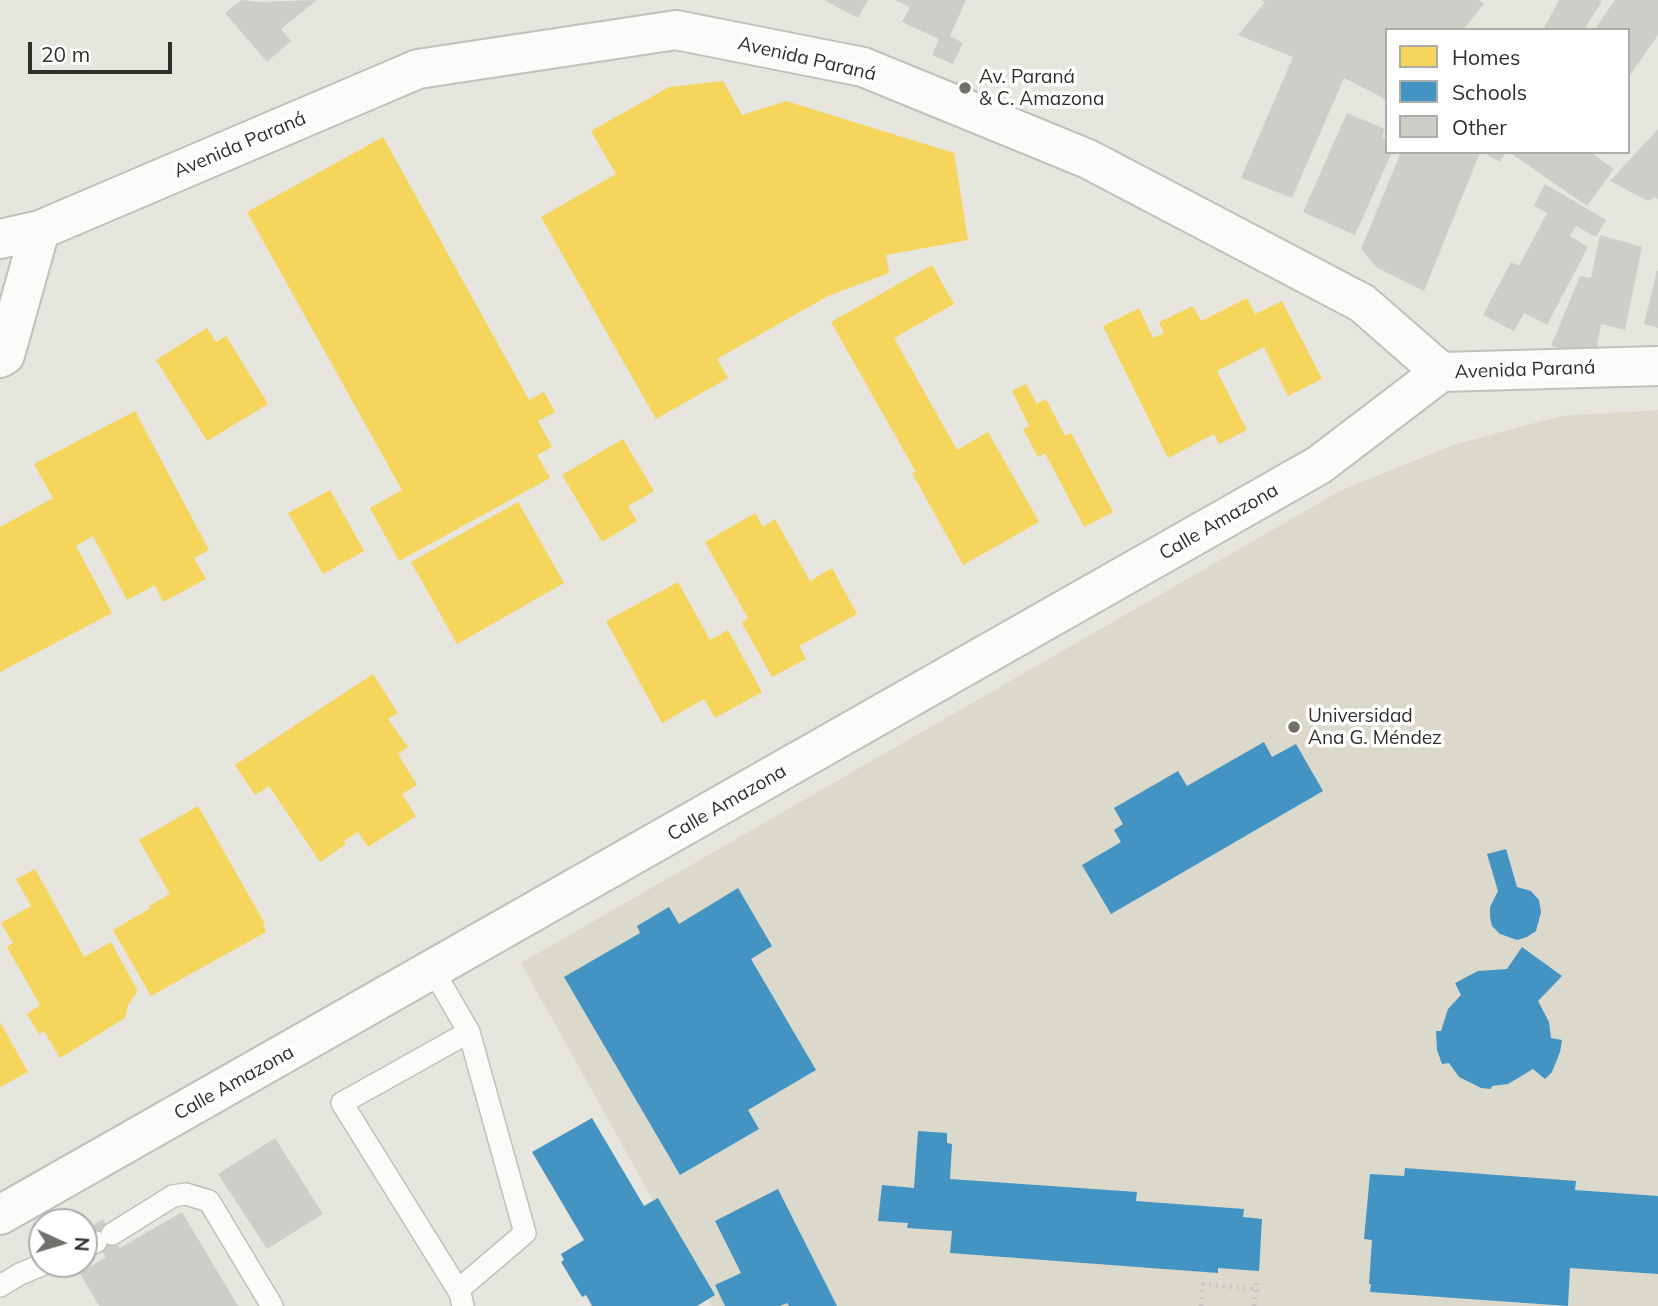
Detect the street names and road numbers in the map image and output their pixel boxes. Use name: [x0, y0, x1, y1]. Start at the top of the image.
street label: Avenida Paraná: [736, 32, 878, 86]
street label: Avenida Paraná: [171, 107, 309, 183]
street label: Avenida Paraná: [1454, 356, 1596, 384]
street label: Calle Amazona: [1155, 479, 1283, 565]
street label: Calle Amazona: [663, 760, 791, 846]
street label: Calle Amazona: [170, 1041, 298, 1125]

